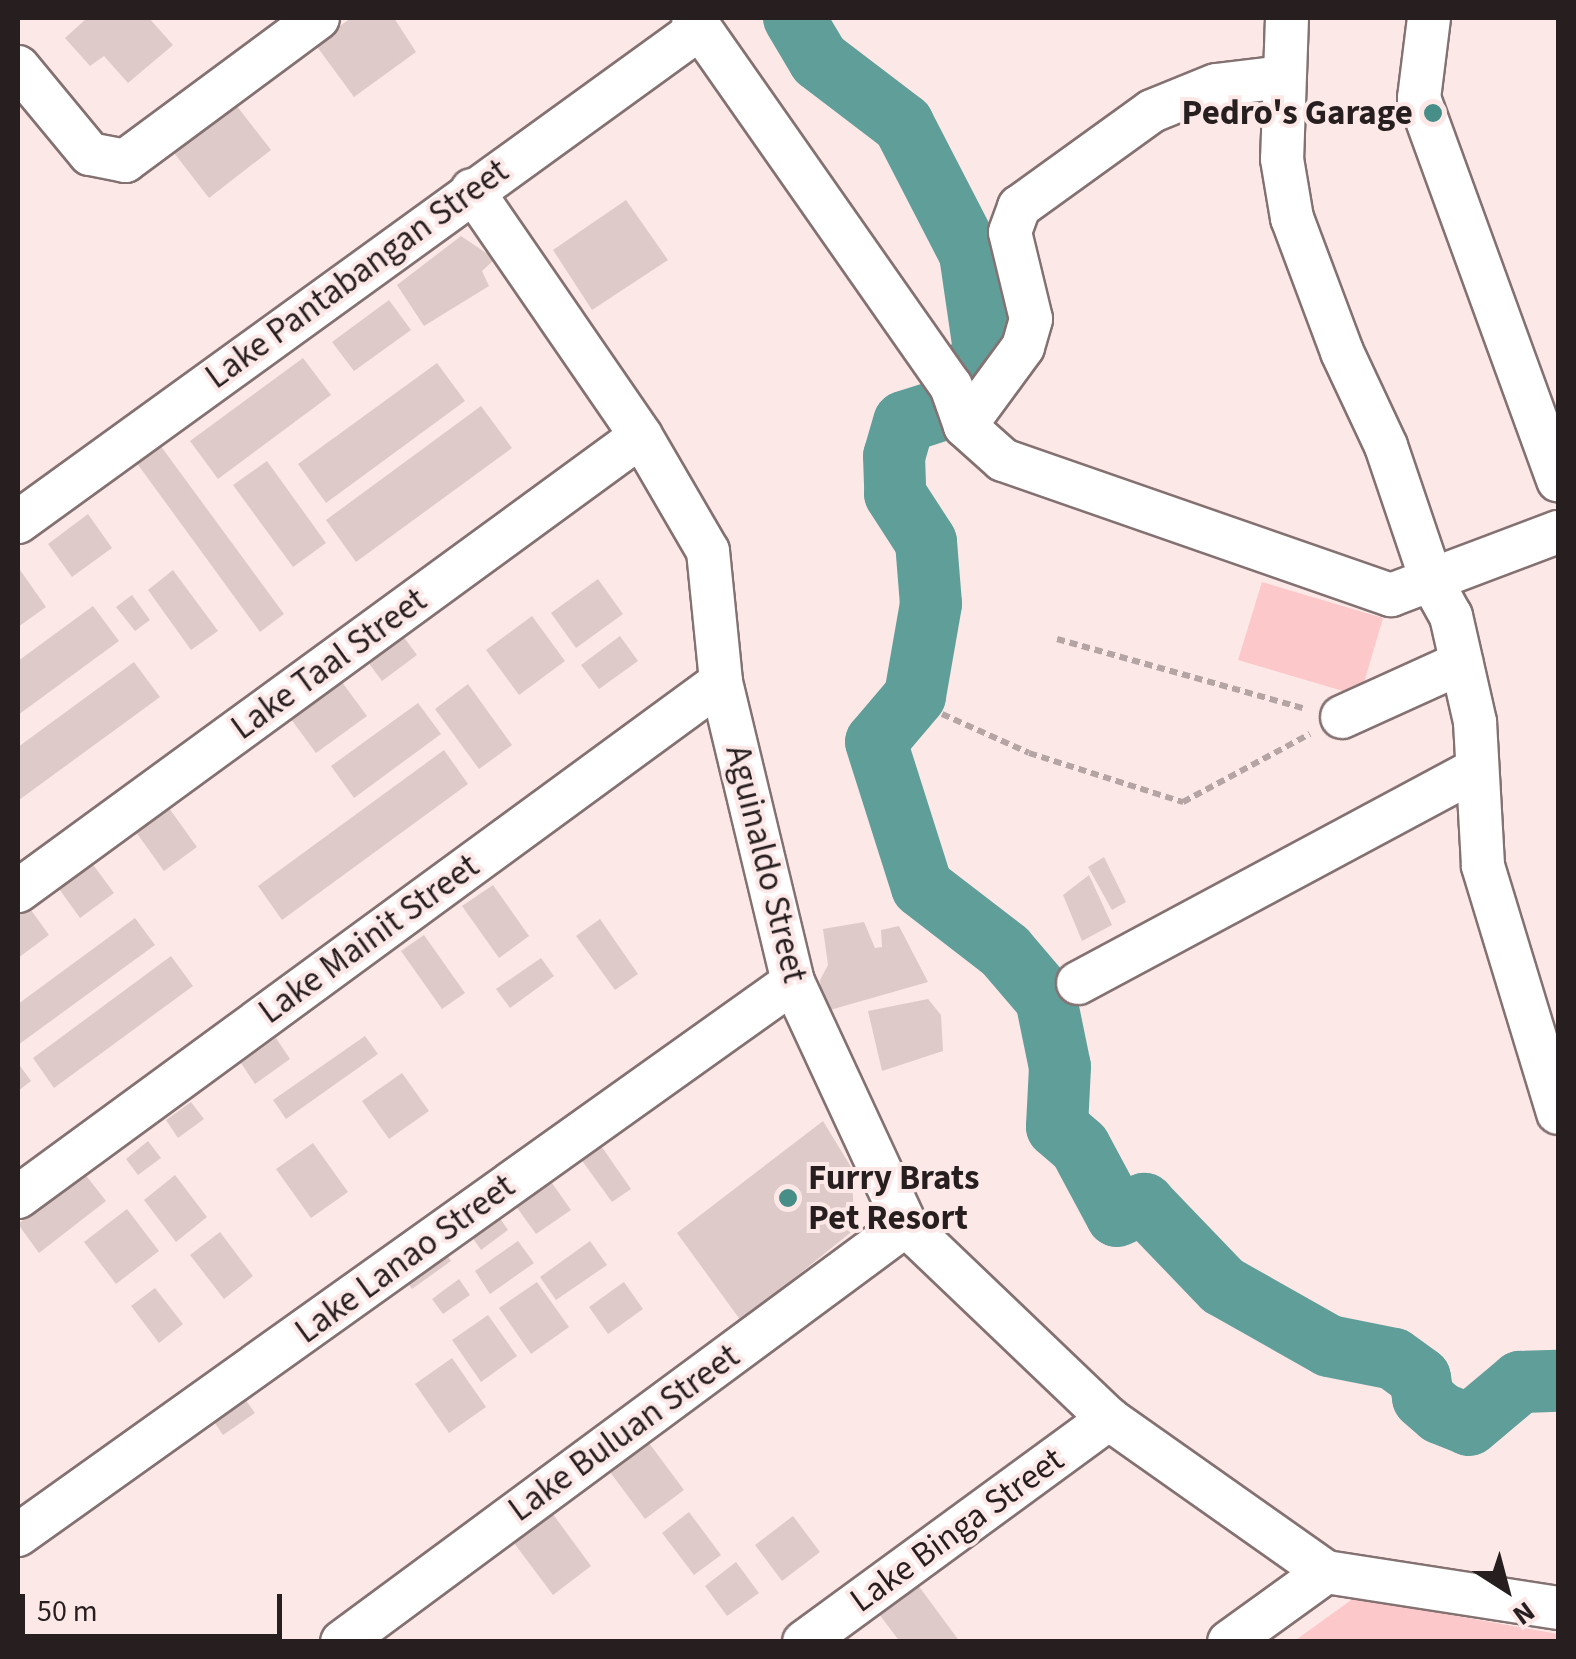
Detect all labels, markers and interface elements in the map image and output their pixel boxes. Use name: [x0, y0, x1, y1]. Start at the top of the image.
place label: Pedro's Garage: [1182, 92, 1413, 134]
marker: Pedro's Garage: [1422, 102, 1444, 124]
street label: Lake Pantabangan Street: [198, 150, 516, 398]
street label: Lake Taal Street: [223, 579, 435, 749]
street label: Aguinaldo Street: [716, 741, 816, 987]
street label: Lake Mainit Street: [251, 845, 487, 1033]
place label: Furry Brats Pet Resort: [808, 1157, 979, 1239]
street label: Lake Lanao Street: [287, 1165, 523, 1353]
marker: Furry Brats Pet Resort: [777, 1187, 799, 1209]
street label: Lake Buluan Street: [501, 1335, 747, 1531]
street label: Lake Binga Street: [842, 1439, 1072, 1621]
north arrow: [1456, 1539, 1556, 1639]
scale bar: [25, 1574, 288, 1636]
text: 50 m: [37, 1590, 98, 1633]
text: N: [1504, 1592, 1543, 1635]

